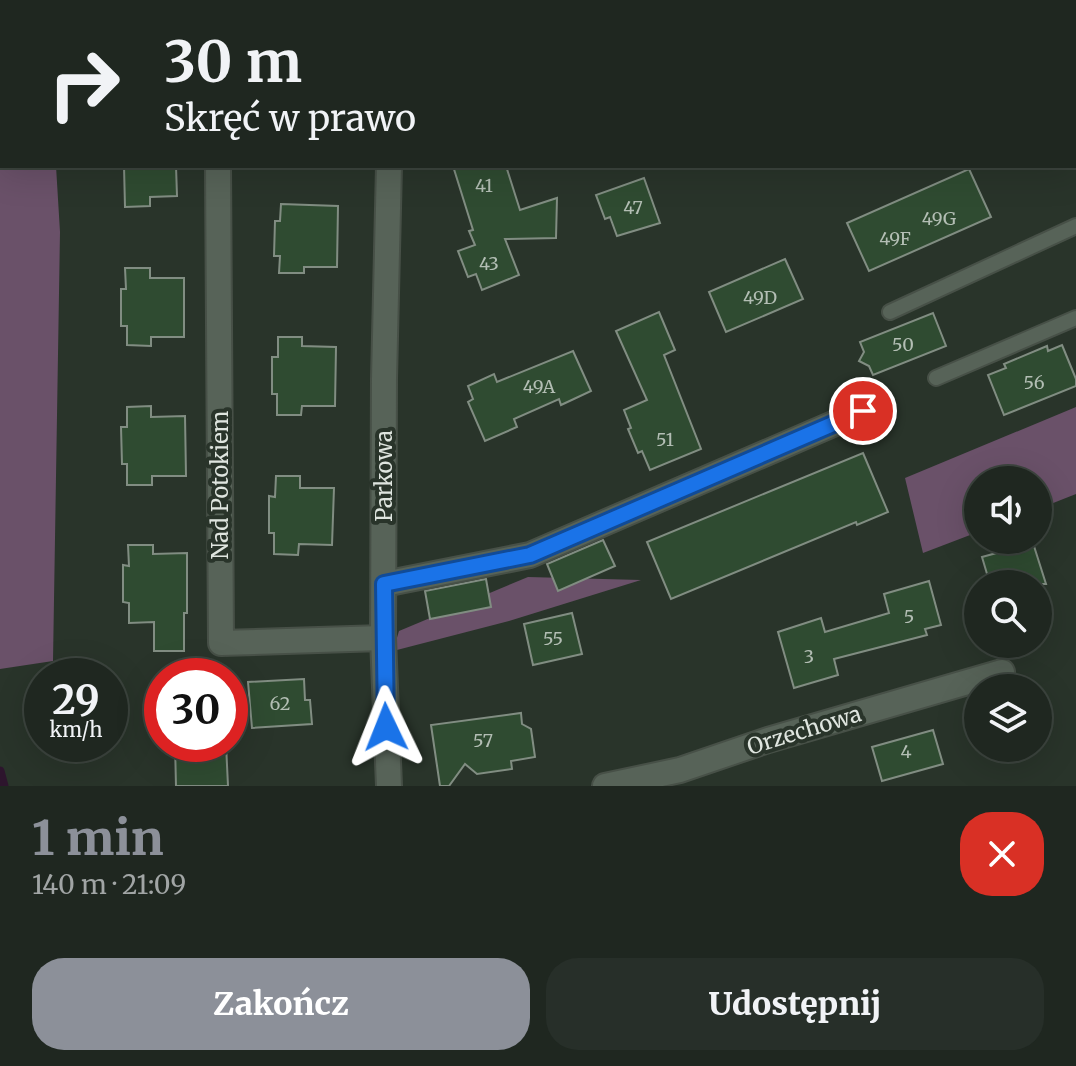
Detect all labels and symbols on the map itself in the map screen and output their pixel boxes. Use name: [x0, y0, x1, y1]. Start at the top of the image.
house number: 41: [475, 174, 493, 197]
house number: 47: [623, 196, 643, 219]
house number: 49G: [922, 207, 956, 230]
house number: 49F: [879, 227, 911, 250]
house number: 43: [479, 252, 499, 275]
house number: 49D: [743, 286, 777, 309]
house number: 50: [892, 333, 914, 356]
house number: 56: [1023, 371, 1045, 394]
house number: 49A: [523, 375, 556, 398]
pin: [829, 377, 897, 445]
street label: Nad Potokiem: [206, 410, 234, 559]
house number: 51: [656, 428, 674, 451]
street label: Parkowa: [370, 430, 398, 522]
house number: 5: [904, 605, 914, 628]
house number: 55: [543, 627, 563, 650]
house number: 3: [804, 645, 814, 668]
speed limit sign: 30: [144, 658, 248, 762]
position arrow: [344, 685, 428, 769]
house number: 62: [270, 692, 290, 715]
street label: Orzechowa: [743, 699, 865, 761]
house number: 57: [473, 729, 493, 752]
house number: 4: [900, 740, 912, 763]

